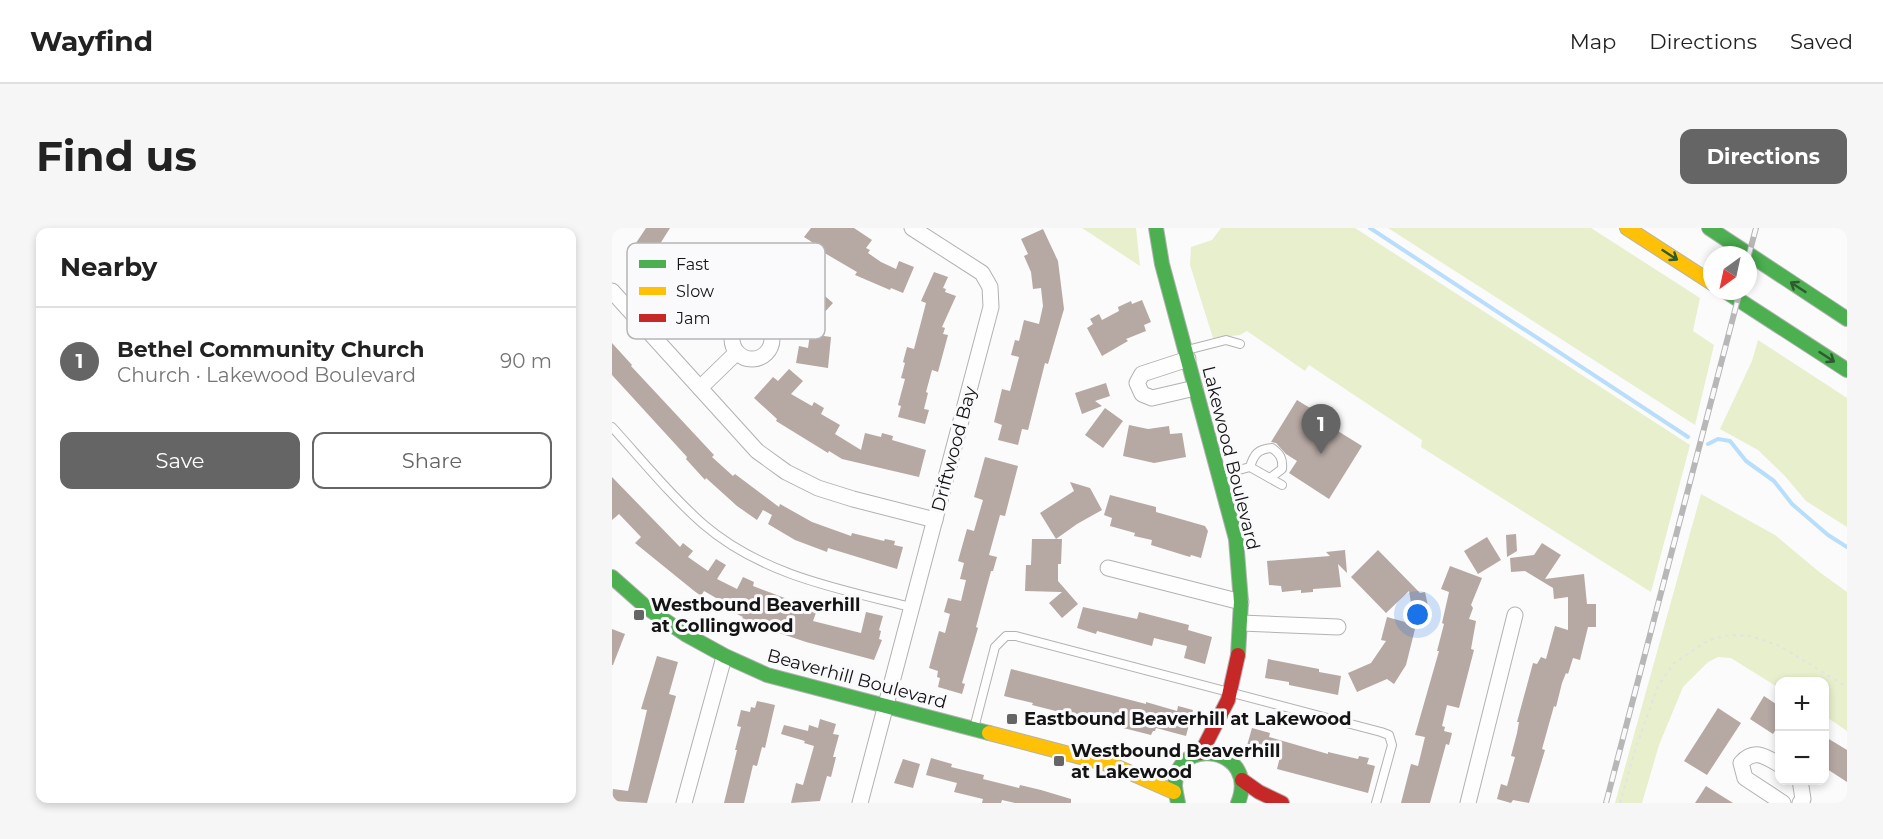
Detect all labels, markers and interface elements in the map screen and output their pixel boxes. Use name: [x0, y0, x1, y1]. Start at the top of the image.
text: Wayfind: [30, 24, 153, 58]
text: Map: [1570, 29, 1616, 54]
text: Directions: [1649, 29, 1757, 54]
text: Saved: [1790, 29, 1853, 54]
button: Directions: [1680, 129, 1847, 184]
text: Find us: [36, 130, 197, 182]
legend: [627, 243, 825, 339]
north arrow: [1703, 246, 1757, 300]
one-way arrow: [1661, 249, 1678, 262]
text: Nearby: [60, 251, 157, 283]
text: Fast: [676, 255, 710, 274]
one-way arrow: [1790, 281, 1807, 293]
text: Slow: [676, 282, 714, 301]
text: Jam: [675, 309, 710, 328]
text: Bethel Community Church: [117, 336, 424, 363]
text: 1: [76, 349, 83, 373]
text: 90 m: [500, 349, 552, 373]
one-way arrow: [1818, 351, 1835, 363]
text: Church · Lakewood Boulevard: [117, 363, 416, 387]
street label: Lakewood Boulevard: [1197, 364, 1265, 552]
street label: Driftwood Bay: [927, 384, 981, 514]
pin: 1: [1302, 404, 1340, 454]
button: Save: [60, 432, 300, 489]
button: Share: [312, 432, 552, 489]
place label: Westbound Beaverhill at Collingwood: [651, 594, 860, 637]
your location: [1403, 600, 1432, 629]
marker: Westbound Beaverhill at Collingwood: [632, 608, 646, 622]
street label: Beaverhill Boulevard: [765, 644, 949, 714]
map controls: [1775, 677, 1829, 785]
button: +: [1775, 677, 1829, 731]
place label: Eastbound Beaverhill at Lakewood: [1024, 708, 1352, 730]
marker: Eastbound Beaverhill at Lakewood: [1005, 712, 1019, 726]
button: −: [1775, 731, 1829, 785]
place label: Westbound Beaverhill at Lakewood: [1071, 740, 1280, 783]
marker: Westbound Beaverhill at Lakewood: [1052, 754, 1066, 768]

